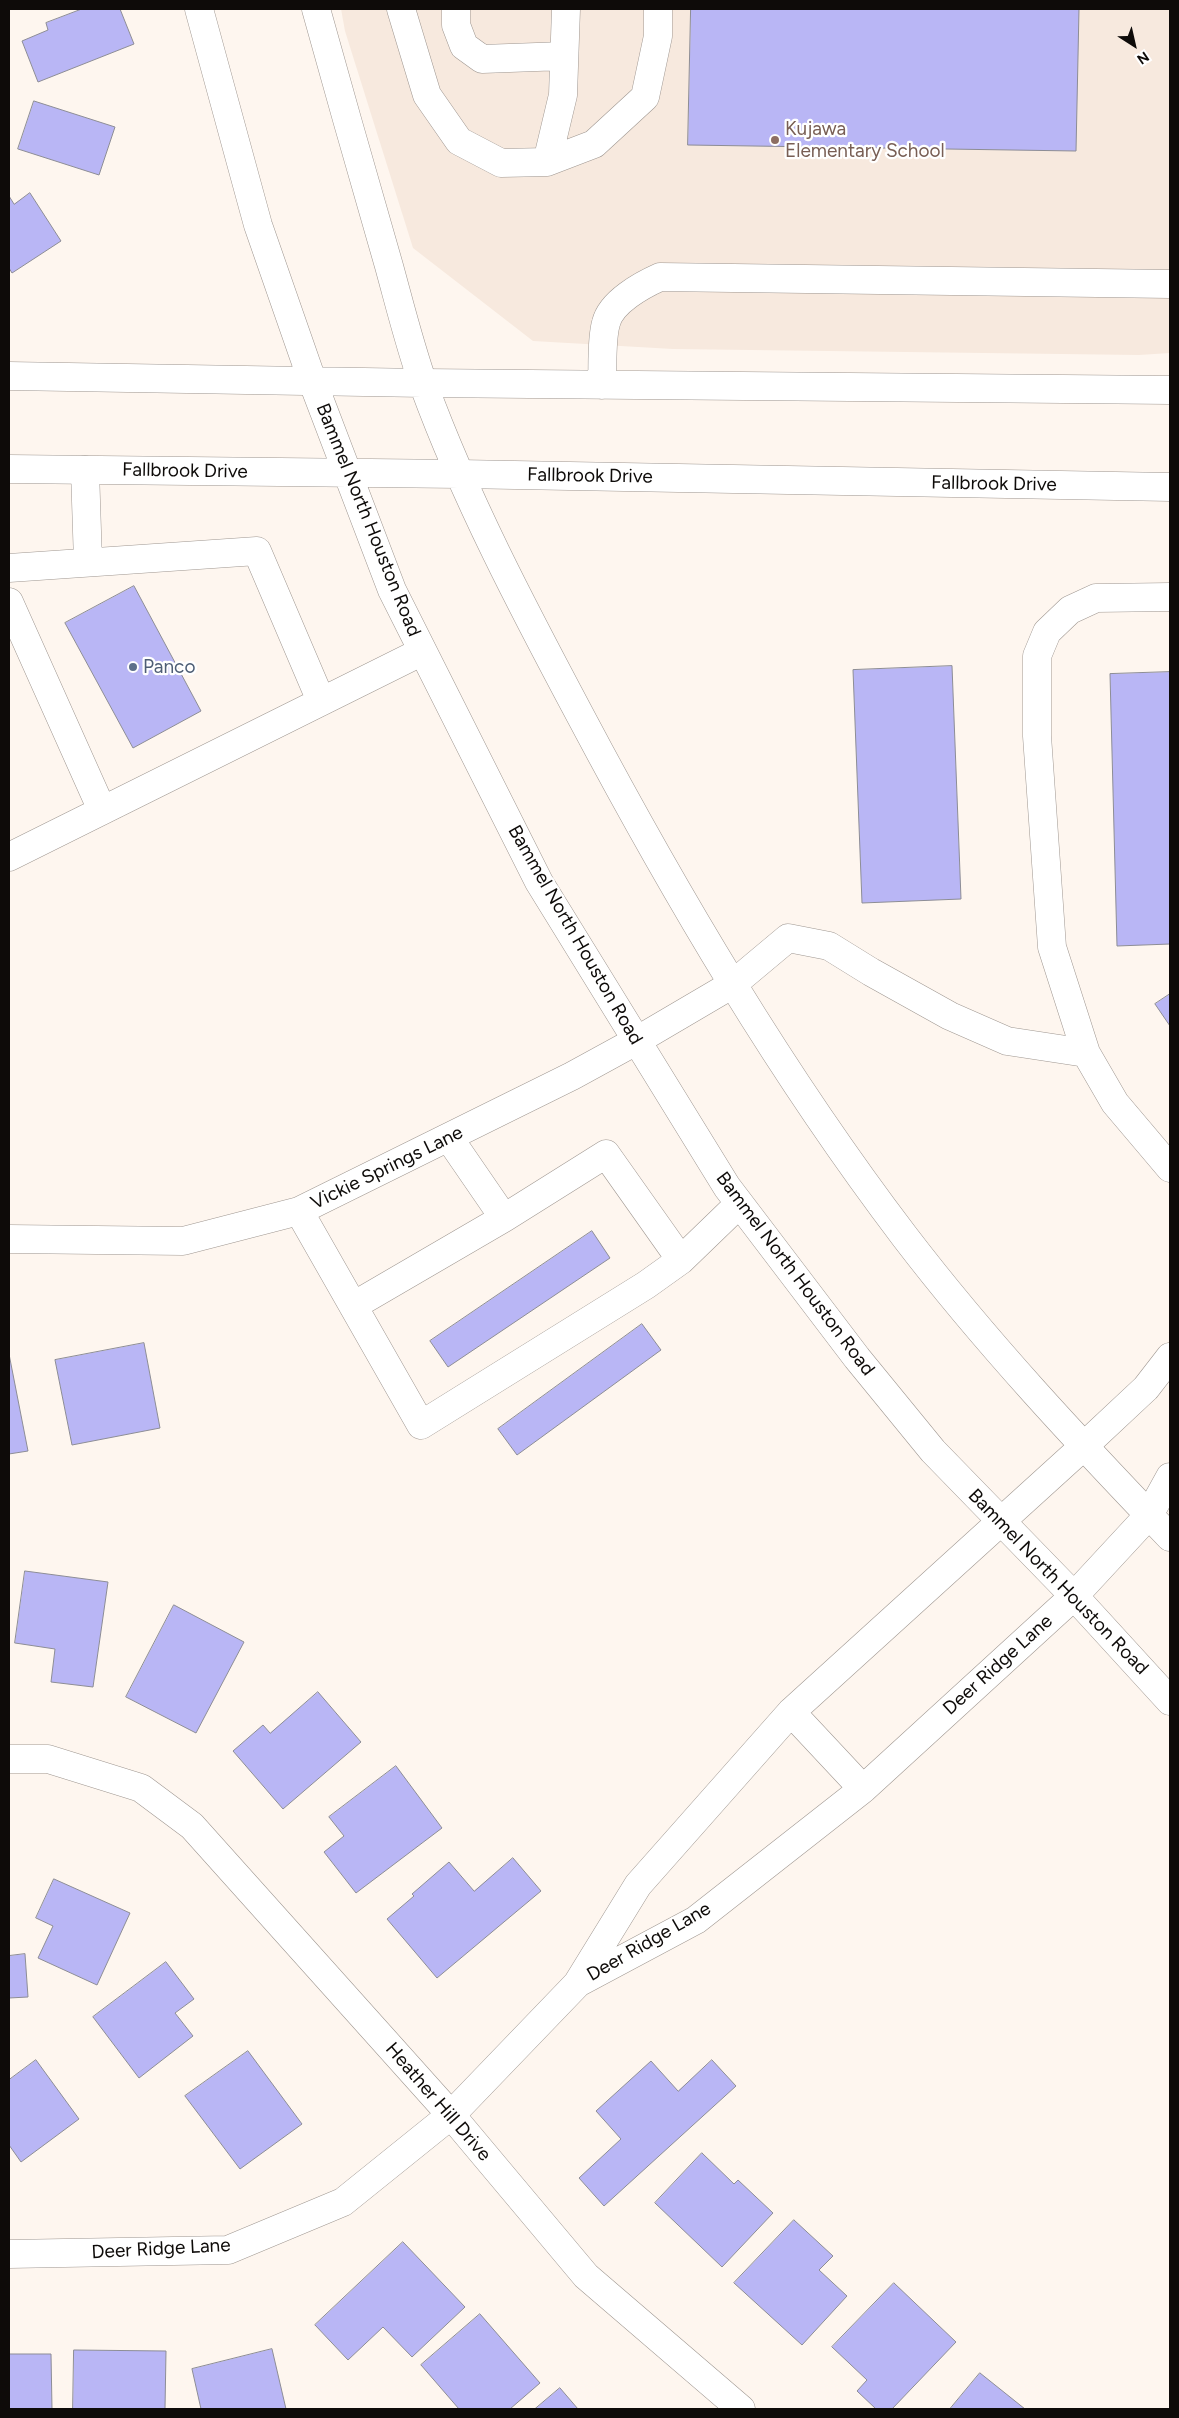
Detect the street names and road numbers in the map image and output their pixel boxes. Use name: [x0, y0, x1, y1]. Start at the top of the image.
street label: Bammel North Houston Road: [311, 400, 425, 640]
street label: Fallbrook Drive: [122, 459, 248, 483]
street label: Fallbrook Drive: [527, 464, 653, 488]
street label: Fallbrook Drive: [931, 472, 1057, 496]
street label: Bammel North Houston Road: [503, 821, 647, 1049]
street label: Vickie Springs Lane: [307, 1121, 467, 1215]
street label: Bammel North Houston Road: [711, 1168, 879, 1380]
street label: Bammel North Houston Road: [963, 1484, 1153, 1680]
street label: Deer Ridge Lane: [939, 1610, 1057, 1720]
street label: Deer Ridge Lane: [583, 1897, 715, 1987]
street label: Heather Hill Drive: [380, 2038, 496, 2166]
street label: Deer Ridge Lane: [91, 2234, 231, 2264]

